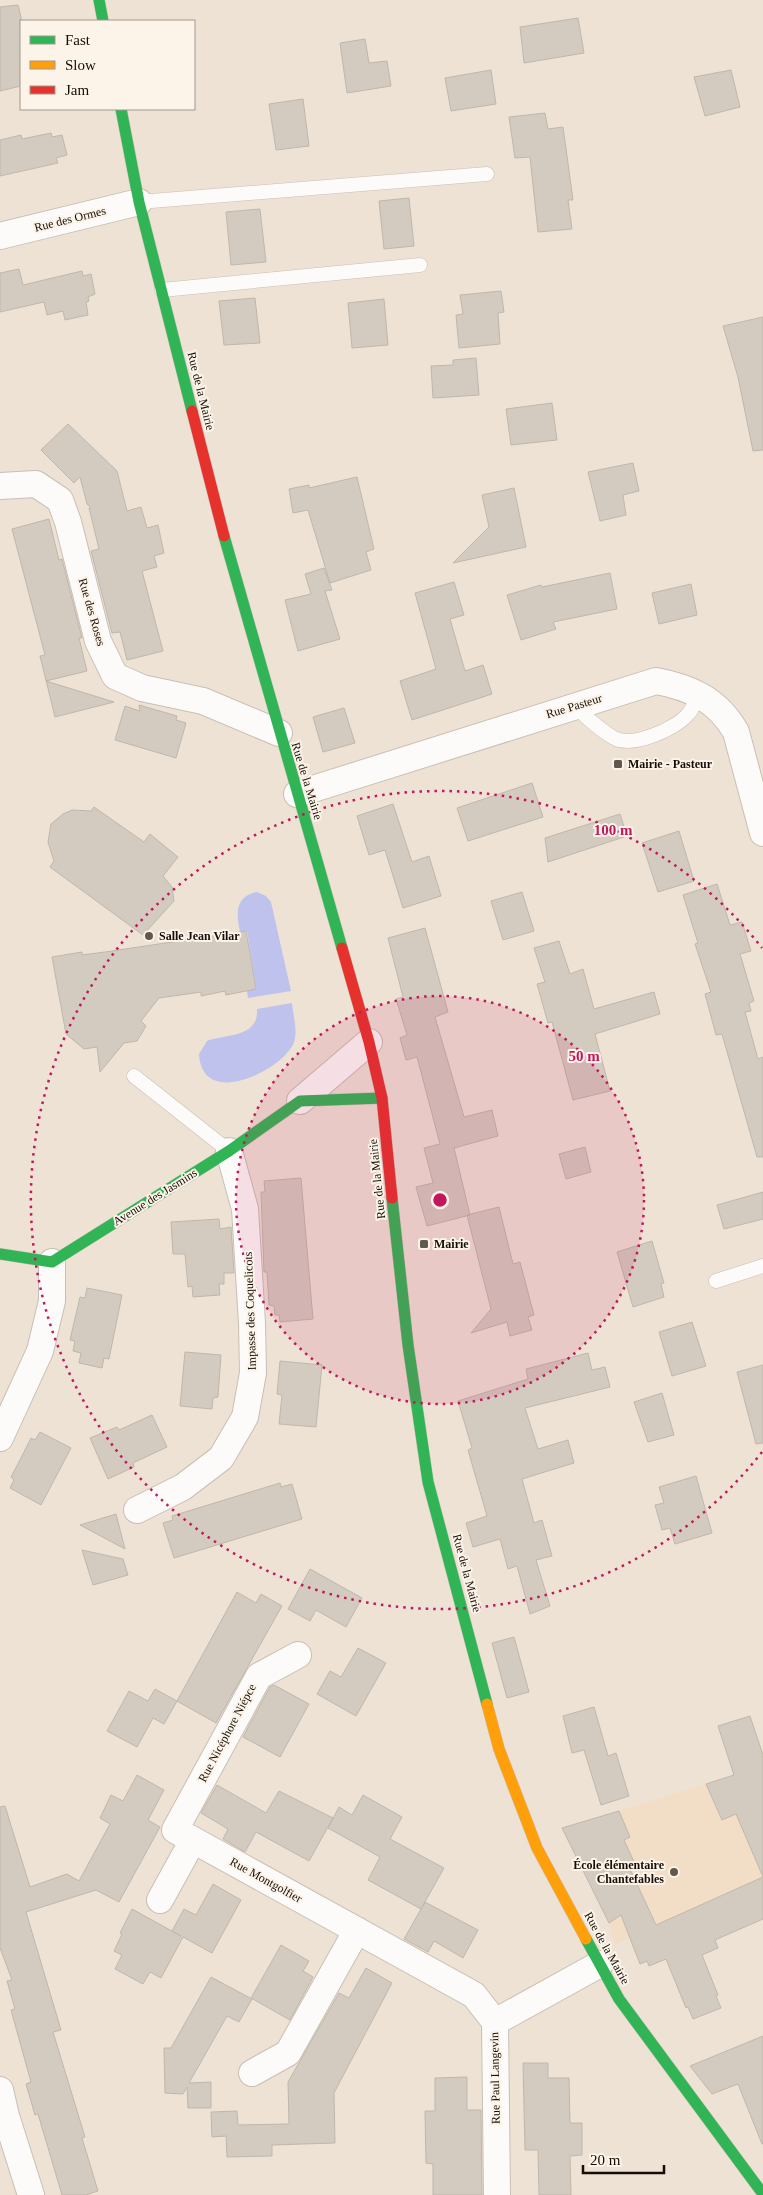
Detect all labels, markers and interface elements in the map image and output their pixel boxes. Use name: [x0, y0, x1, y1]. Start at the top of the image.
legend: [20, 20, 195, 110]
text: Fast: [65, 32, 91, 48]
text: Slow: [65, 57, 96, 73]
text: Jam: [65, 82, 89, 98]
street label: Rue des Ormes: [33, 203, 108, 235]
street label: Rue de la Mairie: [184, 350, 218, 432]
street label: Rue des Roses: [76, 576, 108, 648]
street label: Rue Pasteur: [544, 691, 604, 721]
street label: Rue de la Mairie: [289, 741, 325, 821]
place label: Mairie - Pasteur: [628, 757, 713, 771]
marker: Mairie - Pasteur: [612, 758, 624, 770]
text: 100 m: [594, 822, 633, 838]
place label: Salle Jean Vilar: [159, 929, 240, 943]
marker: Salle Jean Vilar: [143, 930, 155, 942]
text: 50 m: [568, 1048, 600, 1064]
street label: Rue de la Mairie: [366, 1138, 388, 1220]
street label: Avenue des Jasmins: [110, 1165, 200, 1228]
centre of rings: [431, 1191, 449, 1209]
place label: Mairie: [434, 1237, 469, 1251]
marker: Mairie: [418, 1238, 430, 1250]
street label: Impasse des Coquelicots: [241, 1251, 259, 1371]
street label: Rue de la Mairie: [450, 1532, 484, 1614]
street label: Rue Nicéphore Niépce: [195, 1681, 259, 1785]
street label: Rue Montgolfier: [227, 1854, 305, 1906]
place label: École élémentaire Chantefables: [573, 1858, 665, 1886]
marker: École élémentaire Chantefables: [668, 1866, 680, 1878]
street label: Rue de la Mairie: [581, 1909, 633, 1987]
street label: Rue Paul Langevin: [487, 2032, 503, 2124]
scale bar: [583, 2142, 664, 2174]
text: 20 m: [590, 2152, 621, 2168]

